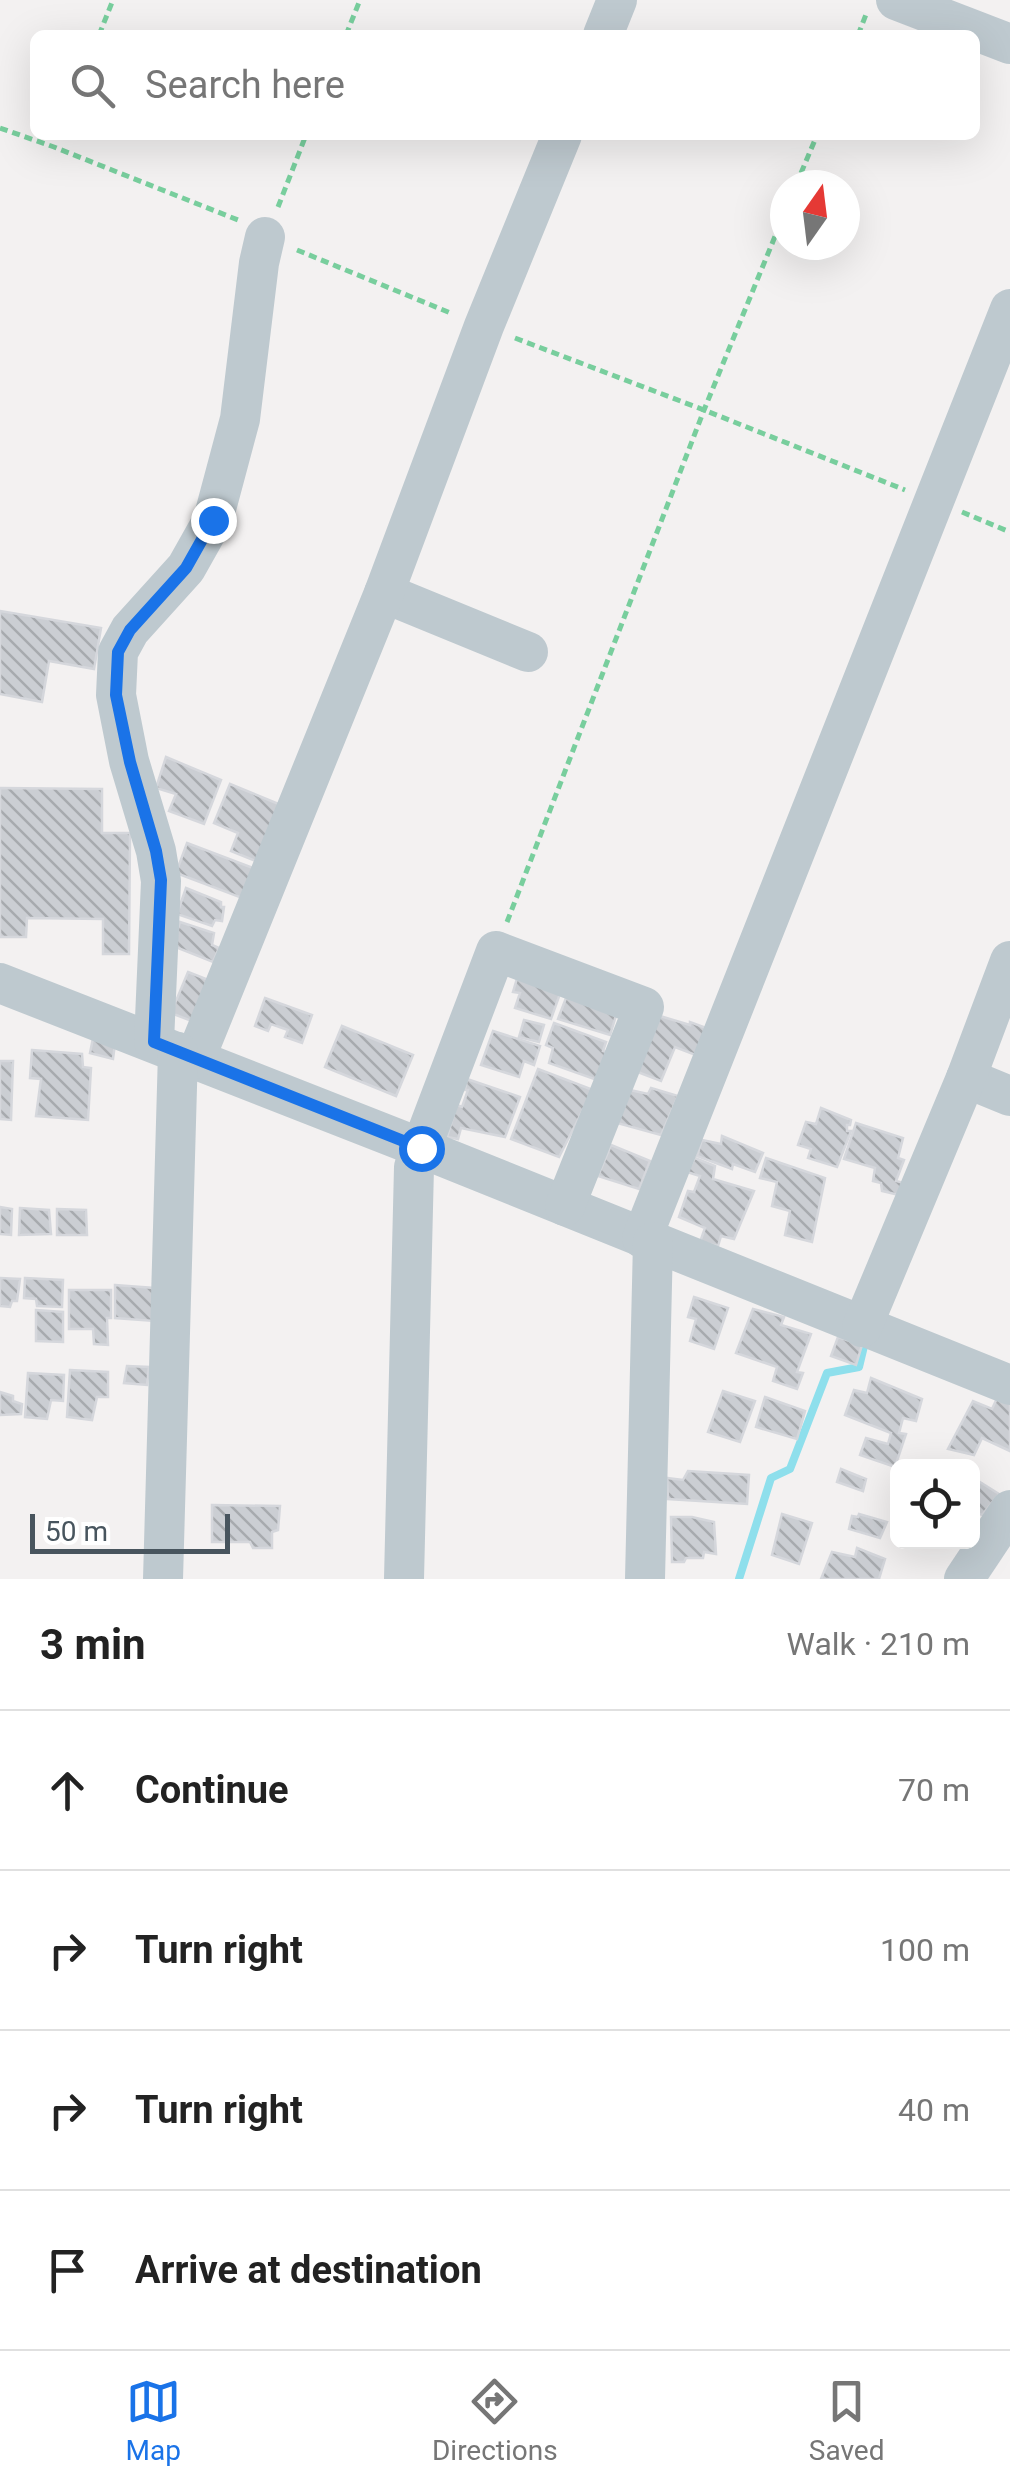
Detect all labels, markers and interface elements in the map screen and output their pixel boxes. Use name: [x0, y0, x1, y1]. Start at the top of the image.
search box: [30, 30, 980, 140]
icon: search: [65, 58, 120, 113]
text: Search here: [145, 63, 345, 107]
north arrow: [770, 170, 860, 260]
route end: [191, 498, 237, 544]
route start: [399, 1126, 445, 1172]
map controls: [890, 1459, 980, 1549]
button: locate: [890, 1459, 980, 1549]
scale bar: [30, 1509, 230, 1554]
text: 50 m: [45, 1515, 108, 1548]
text: 3 min: [40, 1620, 146, 1669]
text: Walk · 210 m: [787, 1625, 970, 1663]
icon: ahead: [40, 1763, 95, 1818]
text: Continue: [135, 1768, 289, 1812]
text: 70 m: [898, 1771, 970, 1809]
icon: right: [40, 1923, 95, 1978]
text: Turn right: [135, 1928, 303, 1972]
text: 100 m: [880, 1931, 970, 1969]
icon: right: [40, 2083, 95, 2138]
text: Turn right: [135, 2088, 303, 2132]
text: 40 m: [898, 2091, 970, 2129]
icon: arrive: [40, 2243, 95, 2298]
text: Arrive at destination: [135, 2248, 482, 2292]
tab: Map: [126, 2374, 181, 2467]
tab: Directions: [432, 2374, 558, 2467]
tab: Saved: [809, 2374, 884, 2467]

